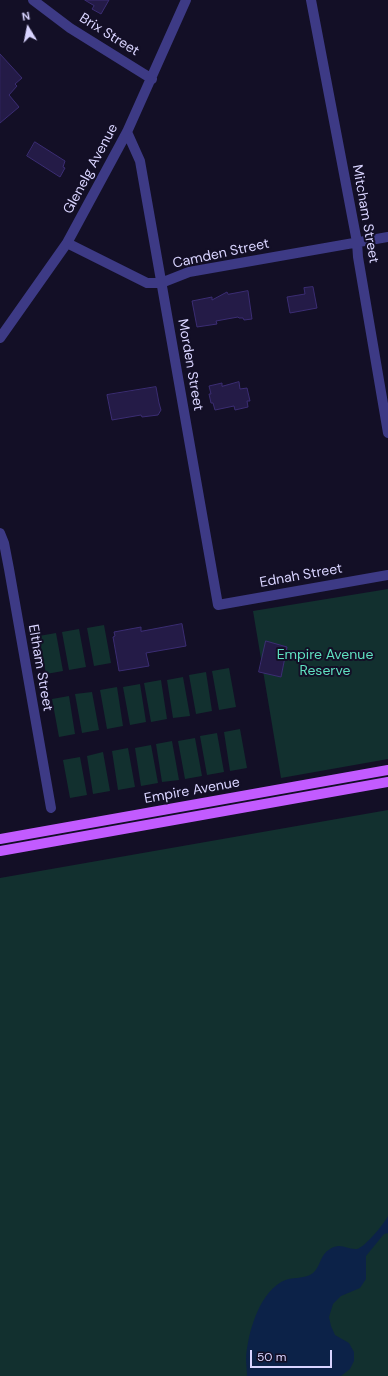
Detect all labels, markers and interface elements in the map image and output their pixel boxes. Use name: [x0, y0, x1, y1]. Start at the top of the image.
north arrow: [8, 8, 48, 48]
text: N: [21, 9, 31, 24]
street label: Brix Street: [76, 10, 142, 60]
street label: Glenelg Avenue: [60, 121, 122, 217]
street label: Mitcham Street: [348, 163, 382, 265]
street label: Camden Street: [171, 236, 271, 272]
street label: Morden Street: [174, 318, 206, 412]
street label: Ednah Street: [258, 560, 344, 592]
street label: Eltham Street: [24, 623, 56, 713]
park label: Empire Avenue Reserve: [277, 647, 373, 680]
street label: Empire Avenue: [143, 774, 241, 808]
scale bar: [252, 1342, 334, 1368]
text: 50 m: [257, 1349, 286, 1365]

